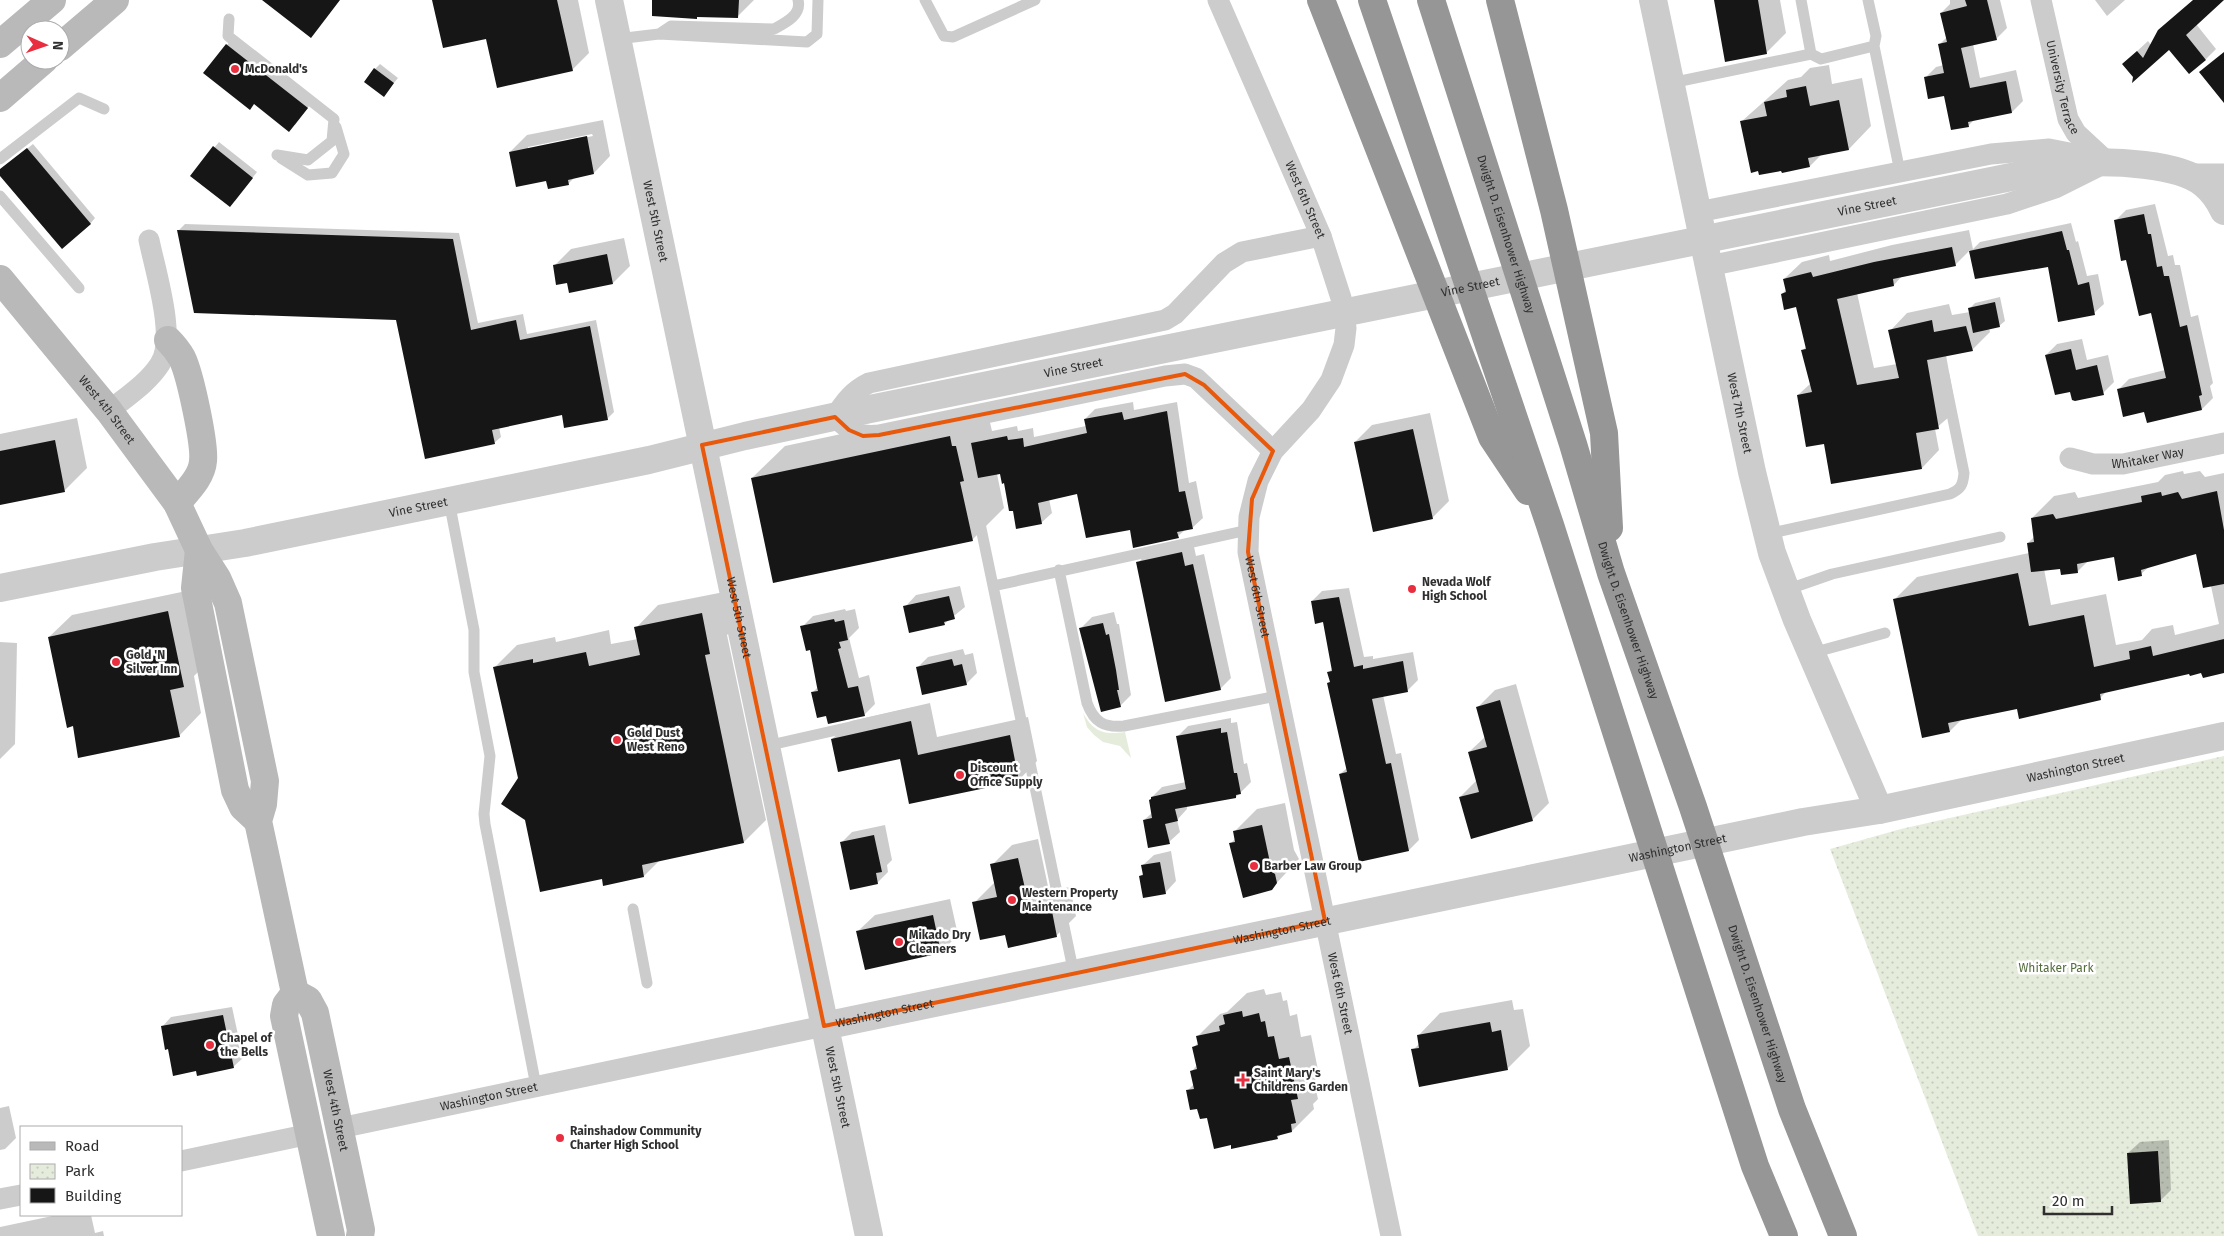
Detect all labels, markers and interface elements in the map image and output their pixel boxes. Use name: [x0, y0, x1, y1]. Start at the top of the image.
north arrow: [20, 20, 70, 70]
street label: University Terrace: [2043, 39, 2082, 137]
text: N: [49, 40, 66, 50]
place label: McDonald's: [245, 62, 308, 76]
marker: McDonald's: [229, 63, 241, 75]
street label: Dwight D. Eisenhower Highway: [1474, 153, 1538, 315]
street label: West 6th Street: [1282, 159, 1328, 241]
street label: West 5th Street: [640, 179, 671, 264]
street label: Vine Street: [1837, 193, 1898, 219]
street label: Vine Street: [1440, 274, 1501, 300]
street label: Vine Street: [1043, 355, 1105, 380]
street label: West 7th Street: [1724, 371, 1755, 455]
street label: West 4th Street: [76, 373, 138, 447]
street label: Whitaker Way: [2112, 445, 2185, 471]
street label: Vine Street: [388, 494, 449, 520]
street label: Dwight D. Eisenhower Highway: [1595, 540, 1662, 701]
street label: West 6th Street: [1242, 555, 1273, 640]
place label: Nevada Wolf High School: [1422, 575, 1492, 603]
street label: West 5th Street: [724, 576, 754, 660]
marker: Nevada Wolf High School: [1406, 583, 1418, 595]
place label: Gold 'N Silver Inn: [126, 648, 177, 676]
marker: Gold 'N Silver Inn: [110, 656, 122, 668]
place label: Gold Dust West Reno: [627, 726, 685, 754]
marker: Gold Dust West Reno: [611, 734, 623, 746]
street label: Washington Street: [2026, 750, 2126, 785]
place label: Discount Office Supply: [970, 761, 1043, 789]
marker: Discount Office Supply: [954, 769, 966, 781]
street label: Washington Street: [1628, 831, 1728, 865]
place label: Barber Law Group: [1264, 859, 1362, 873]
marker: Barber Law Group: [1248, 860, 1260, 872]
place label: Western Property Maintenance: [1022, 886, 1119, 914]
marker: Western Property Maintenance: [1006, 894, 1018, 906]
street label: Washington Street: [1232, 913, 1333, 948]
street label: Dwight D. Eisenhower Highway: [1725, 923, 1790, 1085]
place label: Mikado Dry Cleaners: [909, 928, 972, 956]
marker: Mikado Dry Cleaners: [893, 936, 905, 948]
street label: West 6th Street: [1325, 951, 1356, 1036]
park label: Whitaker Park: [2018, 961, 2094, 975]
street label: Washington Street: [835, 996, 935, 1030]
place label: Chapel of the Bells: [220, 1031, 273, 1059]
marker: Chapel of the Bells: [204, 1039, 216, 1051]
street label: West 5th Street: [822, 1045, 853, 1130]
place label: Saint Mary's Childrens Garden: [1254, 1066, 1348, 1094]
street label: West 4th Street: [320, 1068, 351, 1153]
marker: Saint Mary's Childrens Garden: [1236, 1073, 1250, 1087]
street label: Washington Street: [439, 1079, 539, 1114]
place label: Rainshadow Community Charter High School: [570, 1124, 702, 1152]
legend: [20, 1126, 182, 1216]
marker: Rainshadow Community Charter High School: [554, 1132, 566, 1144]
text: Road: [65, 1137, 100, 1155]
text: Park: [65, 1162, 95, 1180]
scale bar: [2044, 1184, 2112, 1216]
text: Building: [65, 1187, 121, 1205]
text: 20 m: [2052, 1192, 2085, 1210]

